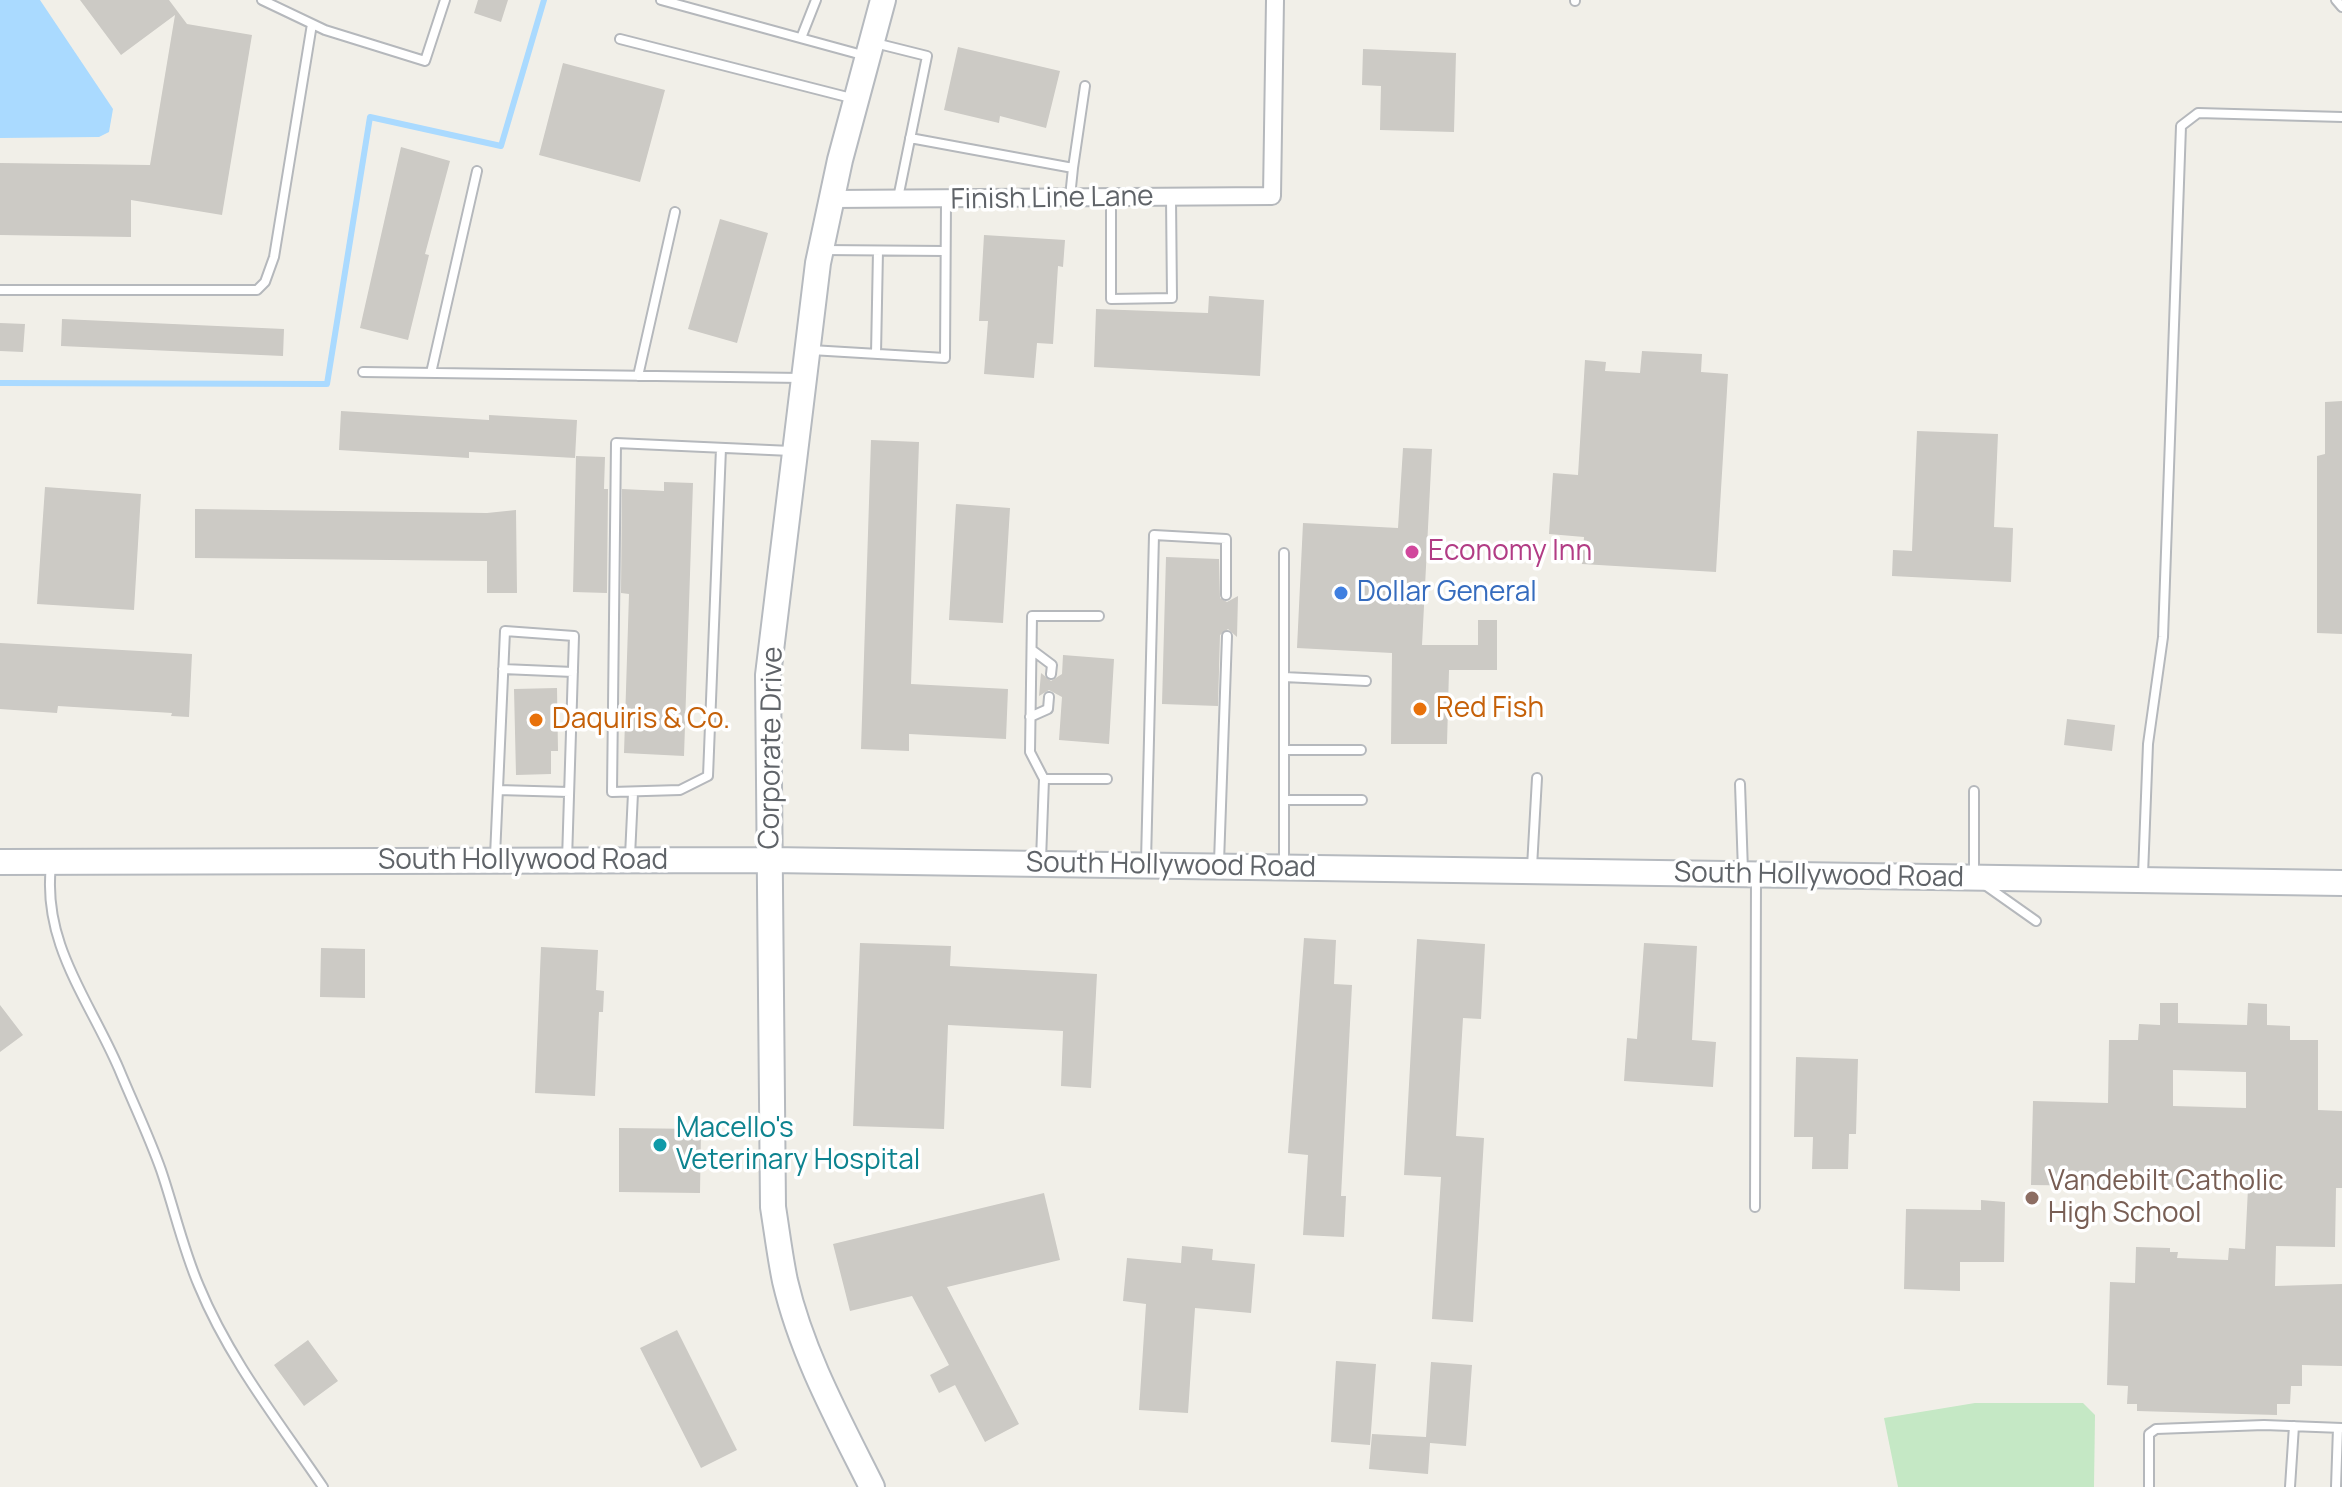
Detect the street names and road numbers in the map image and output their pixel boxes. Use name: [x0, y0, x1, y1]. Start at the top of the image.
street label: Finish Line Lane: [950, 180, 1154, 218]
street label: Corporate Drive: [753, 646, 791, 850]
street label: South Hollywood Road: [378, 844, 668, 878]
street label: South Hollywood Road: [1026, 847, 1316, 885]
street label: South Hollywood Road: [1674, 857, 1964, 895]

